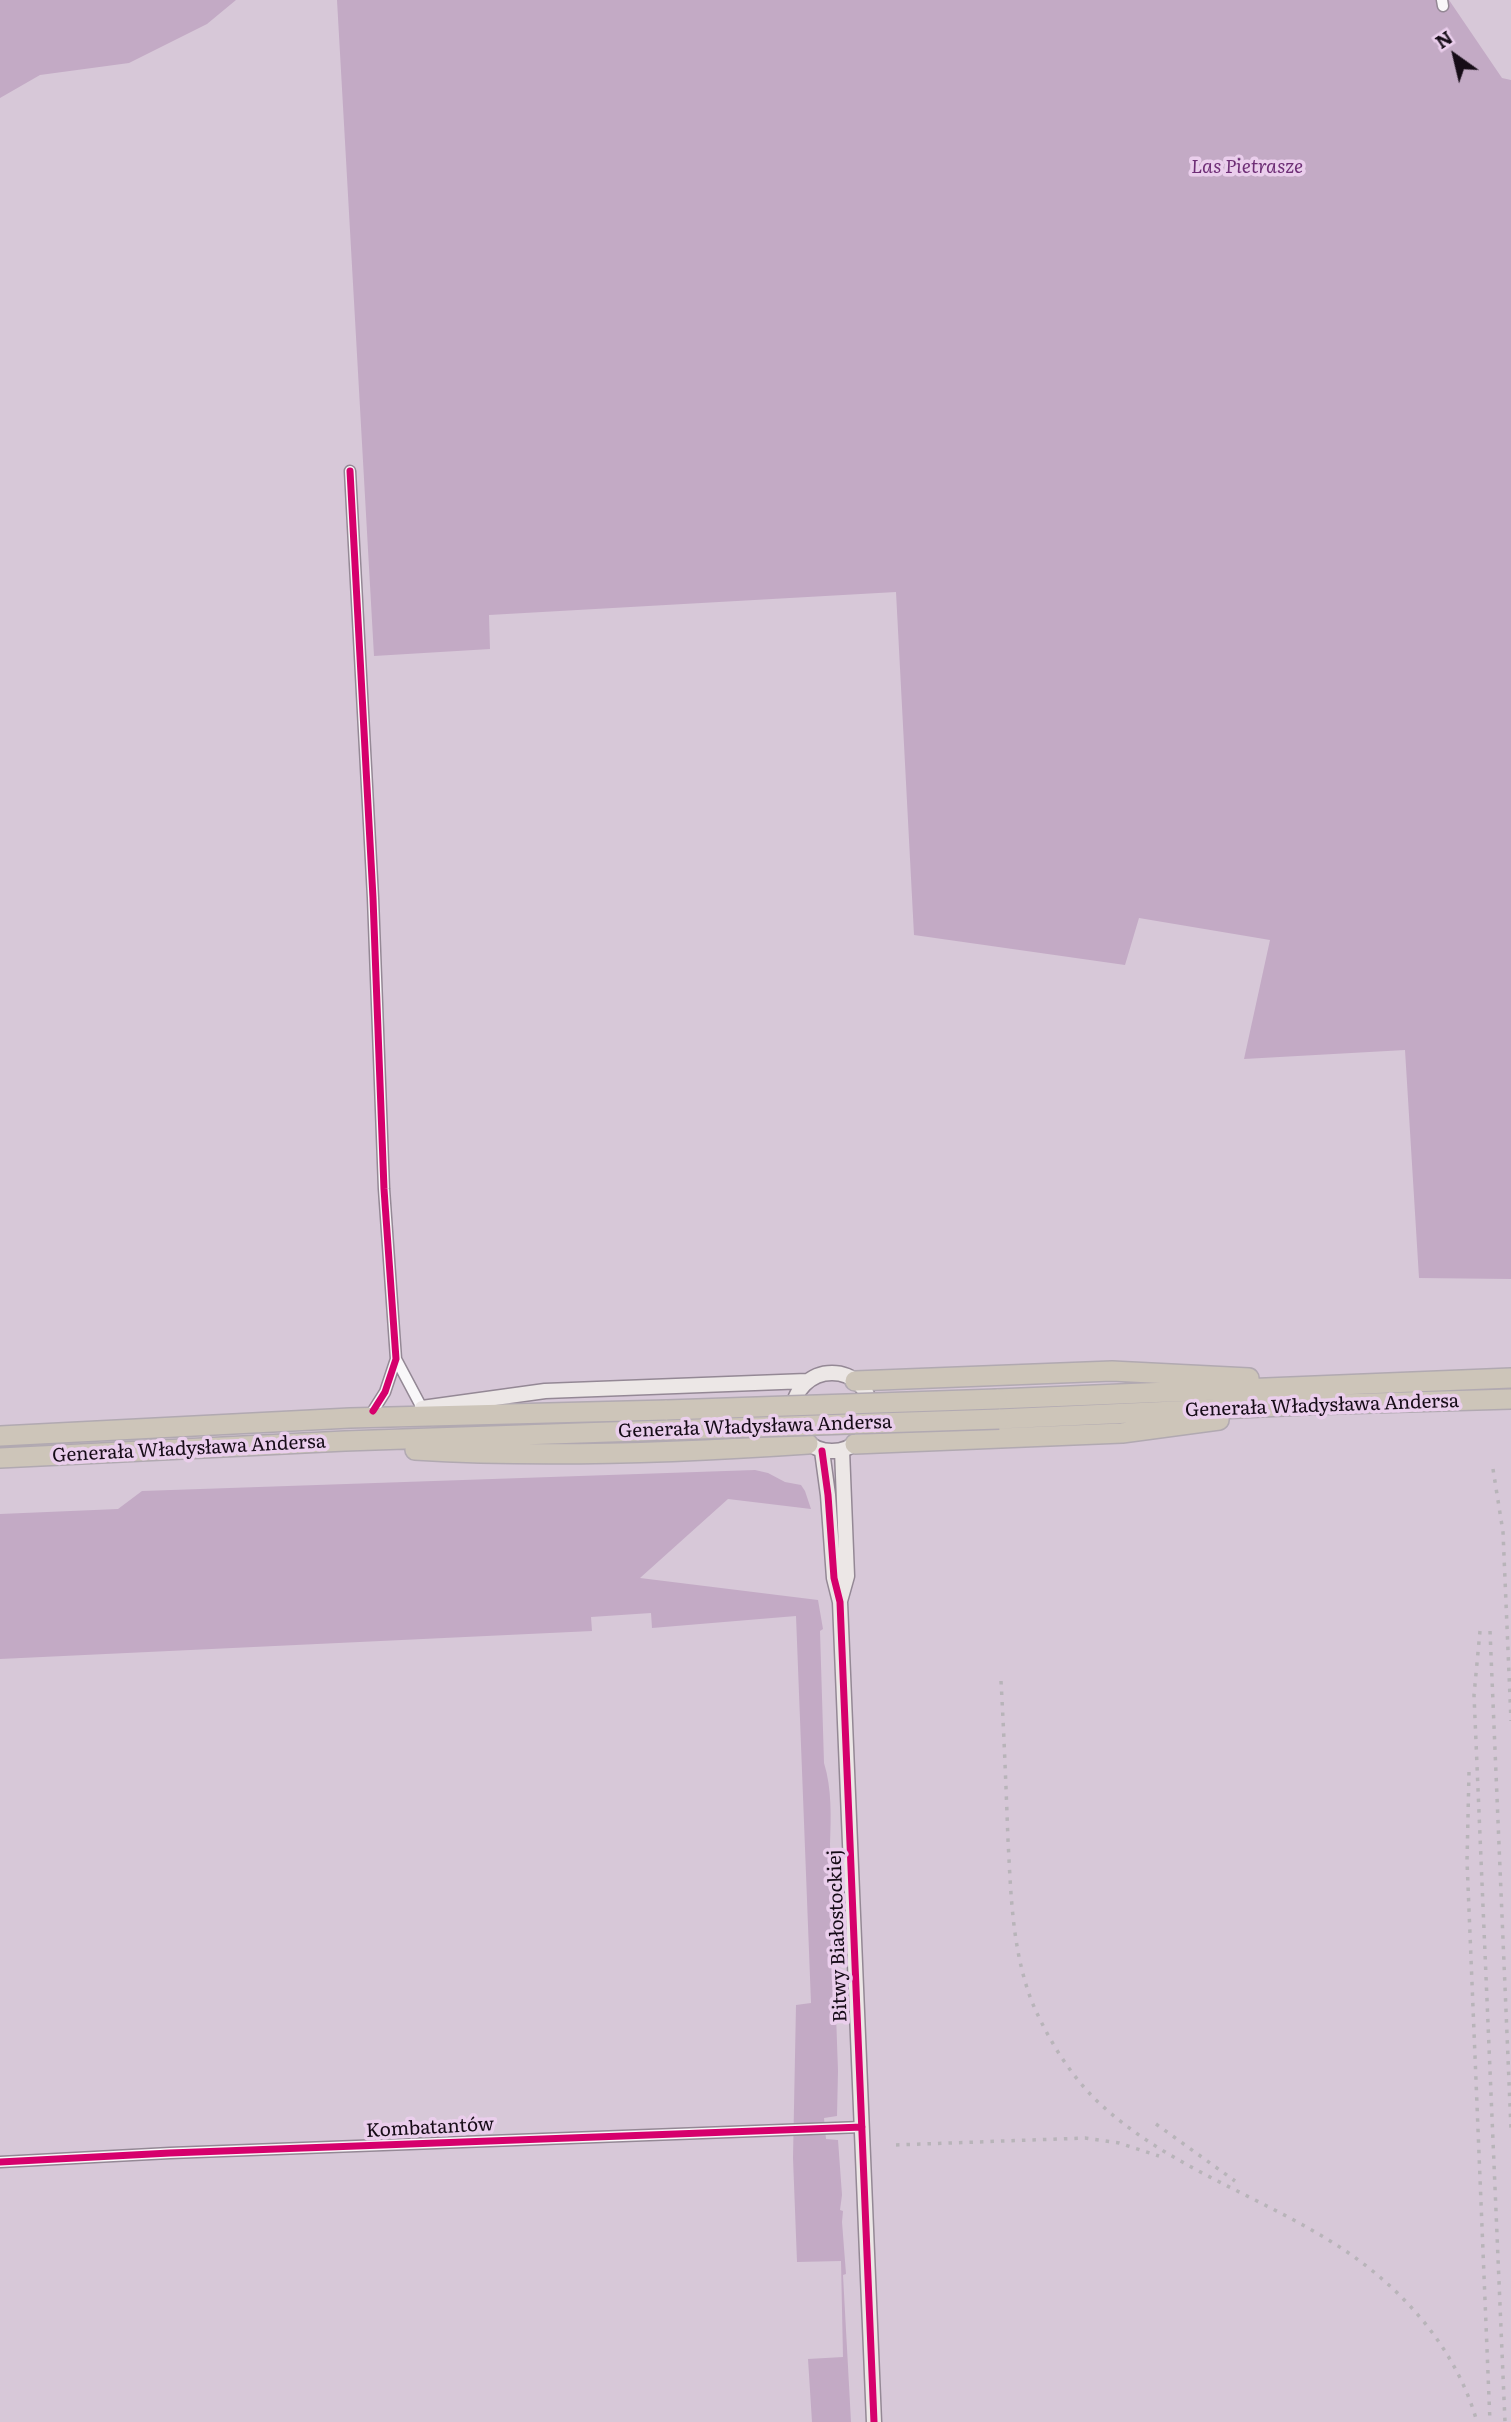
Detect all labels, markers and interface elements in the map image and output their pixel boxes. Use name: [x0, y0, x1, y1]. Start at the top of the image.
north arrow: [1420, 21, 1490, 91]
text: N: [1429, 23, 1458, 55]
park label: Las Pietrasze: [1191, 156, 1303, 178]
street label: Generała Władysława Andersa: [1185, 1390, 1459, 1422]
street label: Generała Władysława Andersa: [618, 1411, 892, 1443]
street label: Generała Władysława Andersa: [52, 1430, 326, 1468]
street label: Bitwy Białostockiej: [824, 1849, 852, 2023]
street label: Kombatantów: [365, 2113, 495, 2143]

